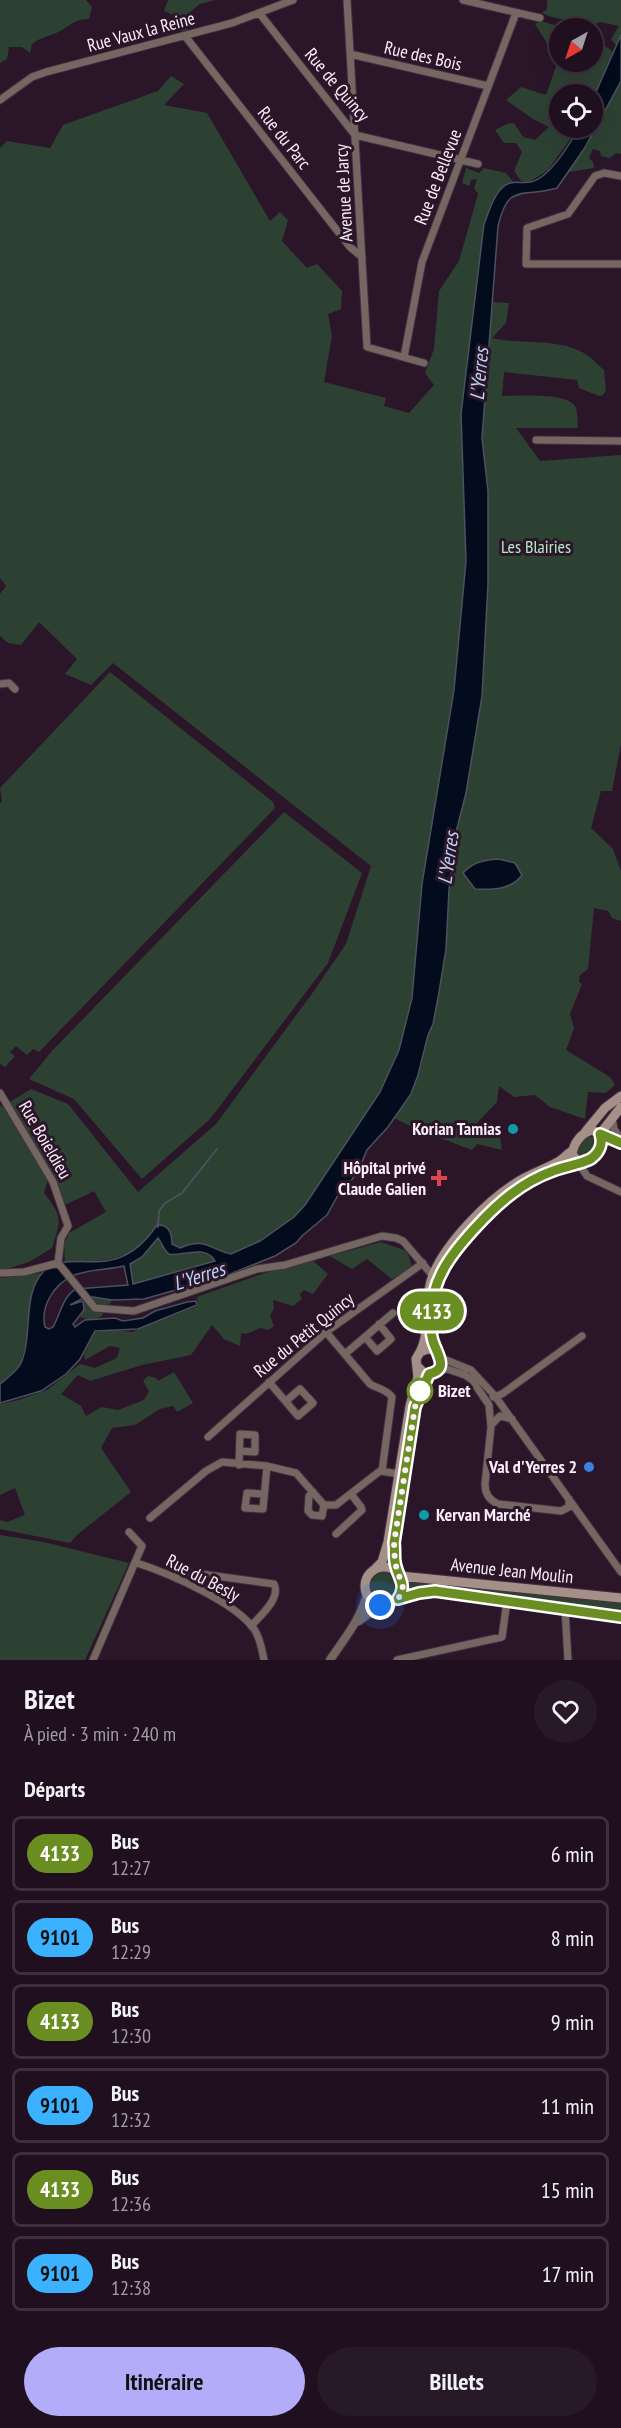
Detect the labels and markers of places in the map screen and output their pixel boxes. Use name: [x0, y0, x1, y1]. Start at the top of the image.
place label: Korian Tamias: [412, 1117, 501, 1140]
marker: Korian Tamias: [506, 1122, 520, 1136]
place label: Hôpital privé Claude Galien: [338, 1156, 426, 1200]
marker: Hôpital privé Claude Galien: [430, 1169, 448, 1187]
marker: Bizet: [407, 1378, 433, 1404]
place label: Bizet: [438, 1379, 471, 1402]
place label: Val d'Yerres 2: [488, 1455, 577, 1478]
marker: Val d'Yerres 2: [582, 1460, 596, 1474]
place label: Kervan Marché: [436, 1503, 531, 1526]
marker: Kervan Marché: [417, 1508, 431, 1522]

